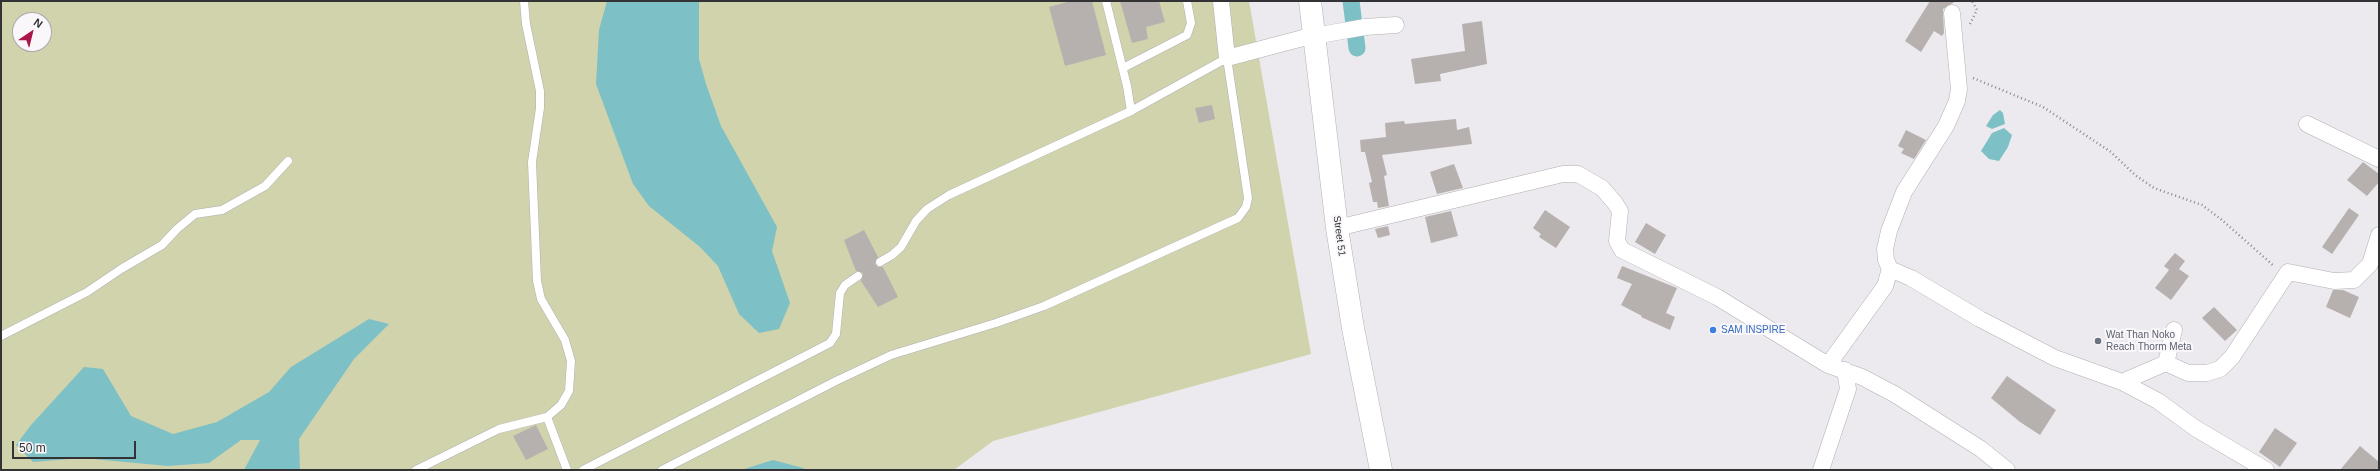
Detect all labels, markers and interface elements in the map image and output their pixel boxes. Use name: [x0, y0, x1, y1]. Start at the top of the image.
north arrow: [12, 12, 52, 52]
text: N: [32, 16, 45, 30]
street label: Street 51: [1330, 215, 1348, 257]
place label: SAM INSPIRE: [1721, 324, 1785, 336]
marker: SAM INSPIRE: [1708, 325, 1718, 335]
place label: Wat Than Noko Reach Thorm Meta: [2106, 329, 2192, 352]
marker: Wat Than Noko Reach Thorm Meta: [2093, 336, 2103, 346]
scale bar: [14, 433, 138, 459]
text: 50 m: [19, 441, 46, 455]

